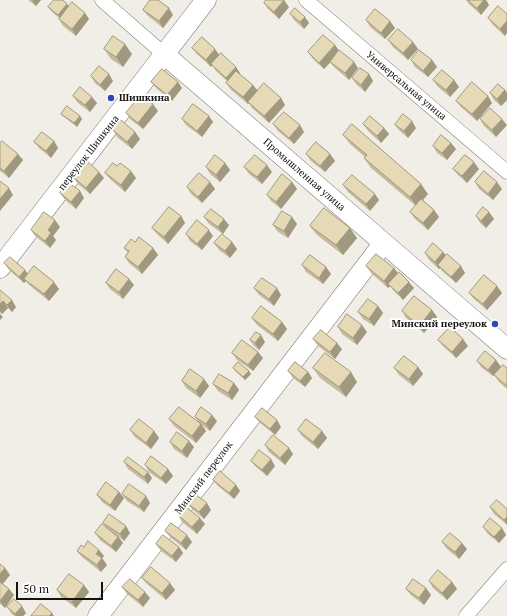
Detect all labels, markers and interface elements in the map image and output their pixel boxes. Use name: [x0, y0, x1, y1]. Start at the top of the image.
street label: Универсальная улица: [364, 49, 448, 123]
place label: Шишкина: [119, 92, 170, 104]
marker: Шишкина: [106, 93, 116, 103]
street label: переулок Шишкина: [56, 113, 122, 193]
street label: Промышленная улица: [261, 136, 347, 214]
place label: Минский переулок: [391, 318, 487, 330]
marker: Минский переулок: [490, 319, 500, 329]
street label: Минский переулок: [173, 439, 235, 517]
scale bar: [18, 574, 105, 600]
text: 50 m: [23, 581, 49, 596]

